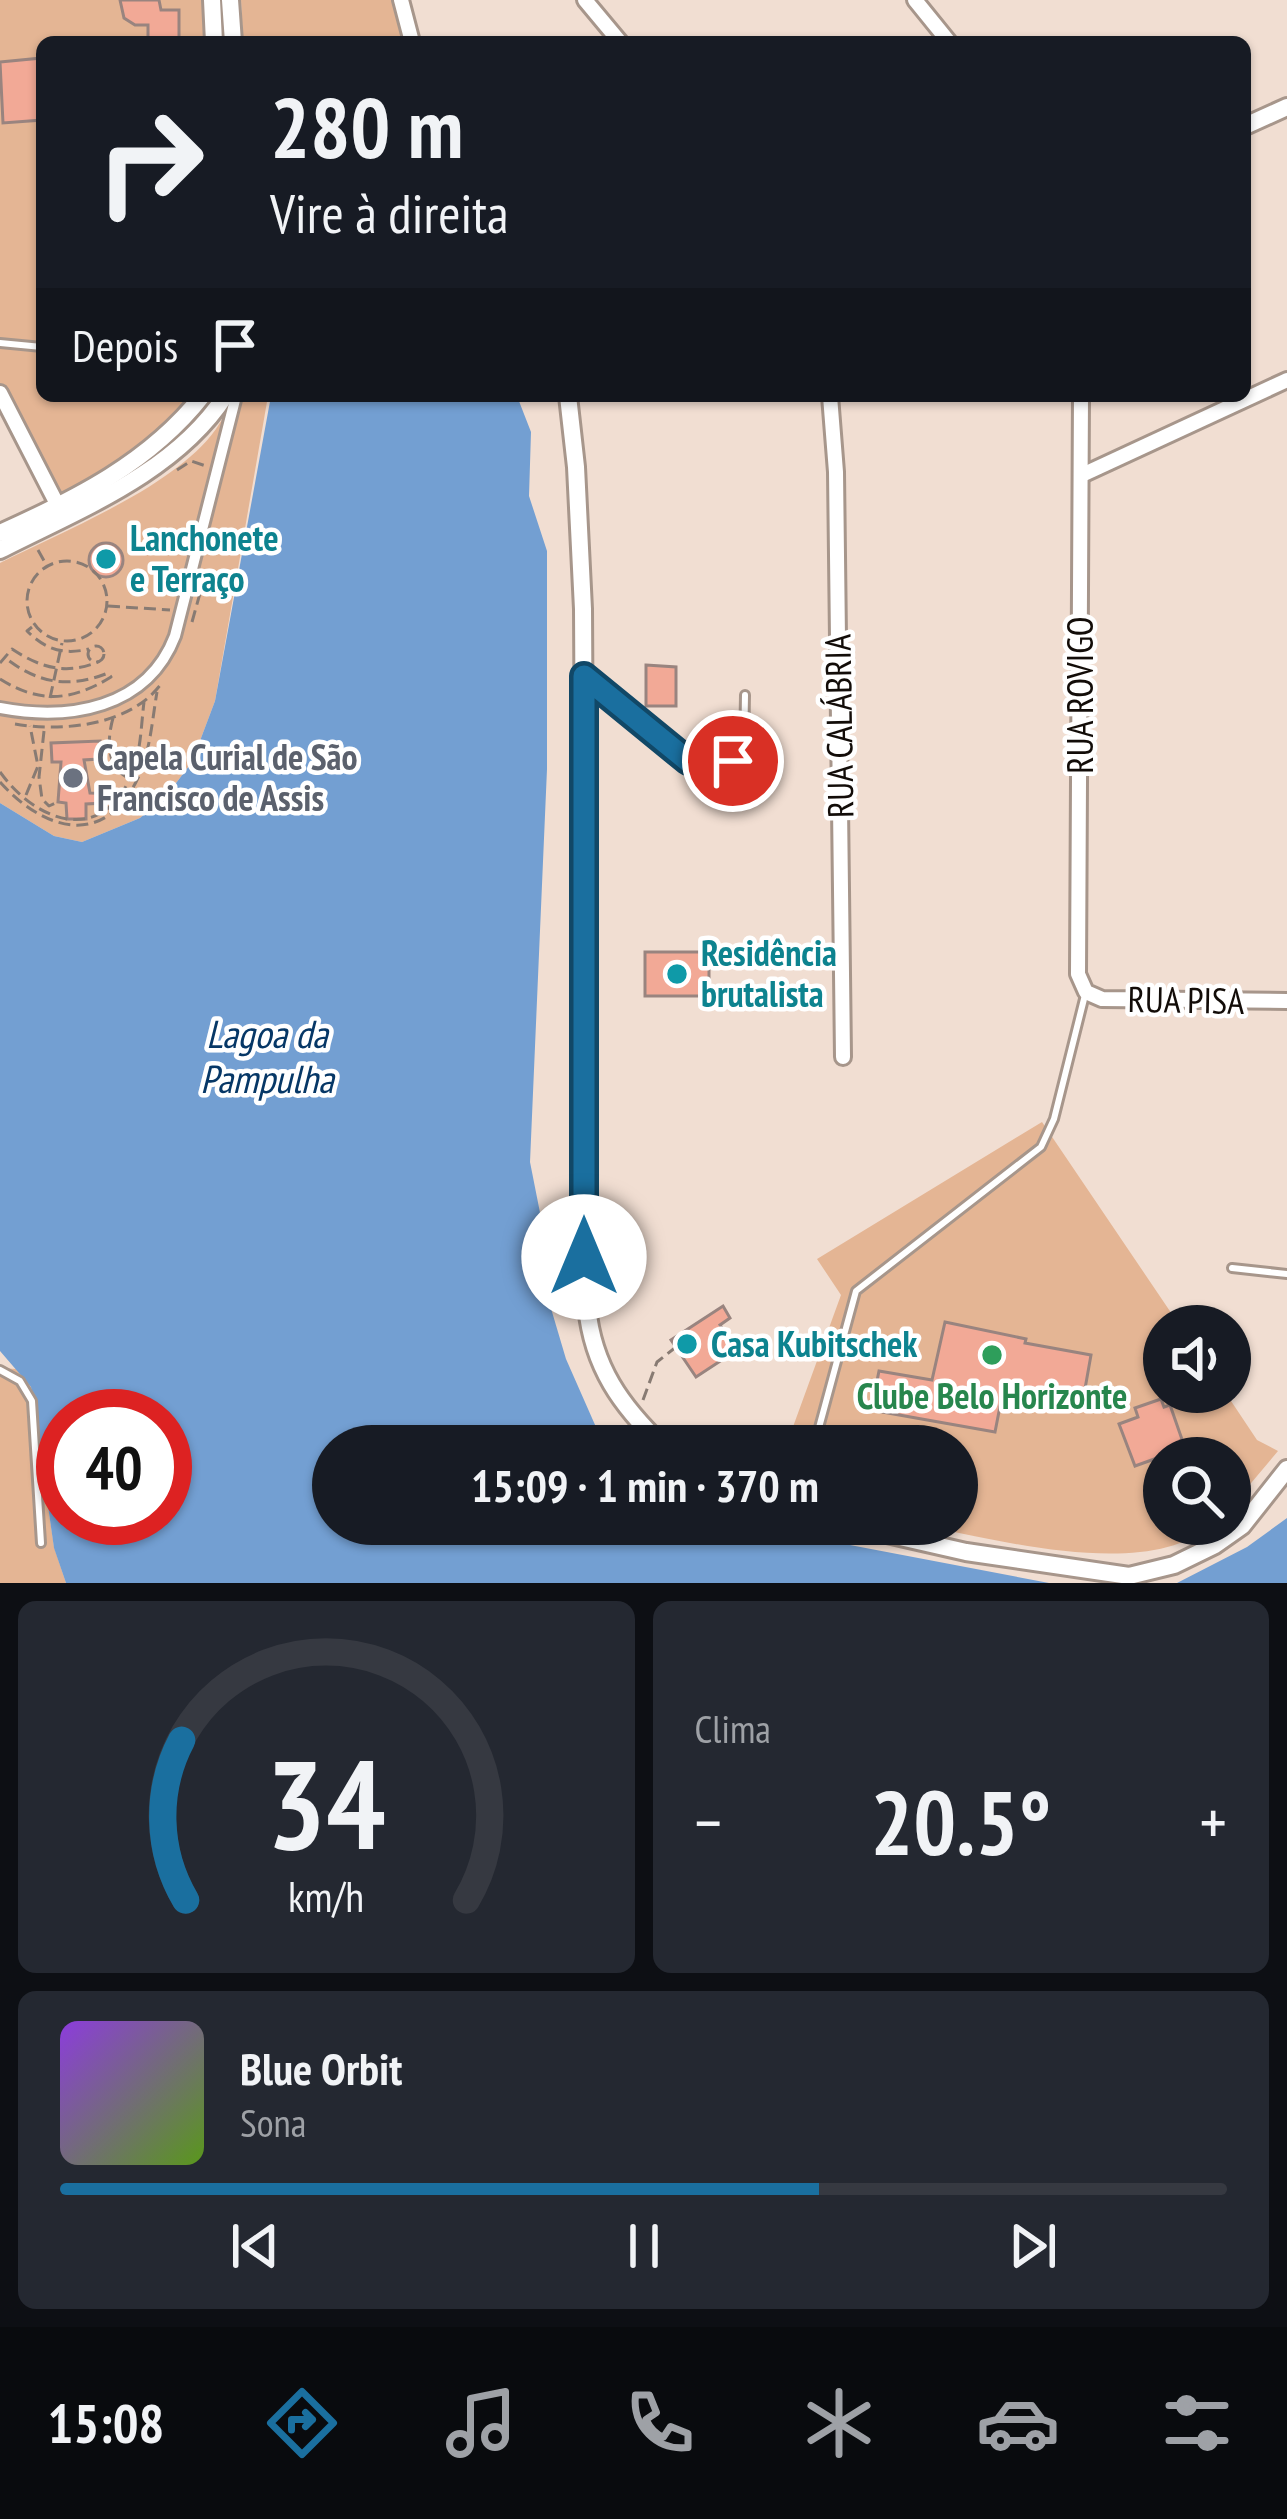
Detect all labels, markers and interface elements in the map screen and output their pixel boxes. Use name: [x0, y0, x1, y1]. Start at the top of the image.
text: 280 m: [270, 72, 463, 181]
icon: right: [72, 84, 228, 240]
text: Vire à direita: [270, 178, 509, 248]
icon: arrive: [202, 312, 268, 378]
text: Depois: [72, 316, 178, 374]
place label: Lanchonete e Terraço: [130, 514, 279, 602]
marker: Lanchonete e Terraço: [93, 546, 119, 572]
street label: RUA ROVIGO: [1056, 616, 1103, 774]
street label: RUA CALÁBRIA: [813, 634, 864, 818]
pin: [682, 710, 784, 812]
icon: arrive: [700, 728, 766, 794]
place label: Capela Curial de São Francisco de Assis: [97, 733, 357, 821]
marker: Capela Curial de São Francisco de Assis: [60, 765, 86, 791]
place label: Residência brutalista: [701, 929, 837, 1017]
marker: Residência brutalista: [664, 961, 690, 987]
street label: RUA PISA: [1127, 975, 1245, 1024]
water label: Lagoa da Pampulha: [200, 1008, 336, 1104]
position arrow: [521, 1194, 647, 1320]
map controls: [1143, 1305, 1251, 1545]
button: sound: [1143, 1305, 1251, 1413]
place label: Casa Kubitschek: [711, 1320, 917, 1367]
marker: Casa Kubitschek: [674, 1331, 700, 1357]
marker: Clube Belo Horizonte: [979, 1342, 1005, 1368]
place label: Clube Belo Horizonte: [857, 1372, 1127, 1419]
speed limit sign: 40: [36, 1389, 192, 1545]
button: search: [1143, 1437, 1251, 1545]
text: 15:09 · 1 min · 370 m: [471, 1456, 819, 1514]
text: Clima: [695, 1703, 771, 1754]
text: 34: [267, 1722, 386, 1883]
text: 20.5°: [870, 1763, 1051, 1880]
text: −: [695, 1779, 722, 1864]
text: +: [1200, 1779, 1227, 1864]
text: km/h: [288, 1868, 364, 1924]
text: Blue Orbit: [240, 2039, 402, 2097]
text: Sona: [240, 2097, 306, 2148]
icon: previous: [222, 2213, 288, 2279]
icon: pause: [611, 2213, 677, 2279]
icon: next: [1000, 2213, 1066, 2279]
icon: directions: [260, 2381, 344, 2465]
icon: music: [439, 2381, 523, 2465]
icon: phone: [618, 2381, 702, 2465]
icon: climate: [797, 2381, 881, 2465]
icon: car: [976, 2381, 1060, 2465]
icon: filters: [1155, 2381, 1239, 2465]
text: 15:08: [48, 2388, 164, 2458]

